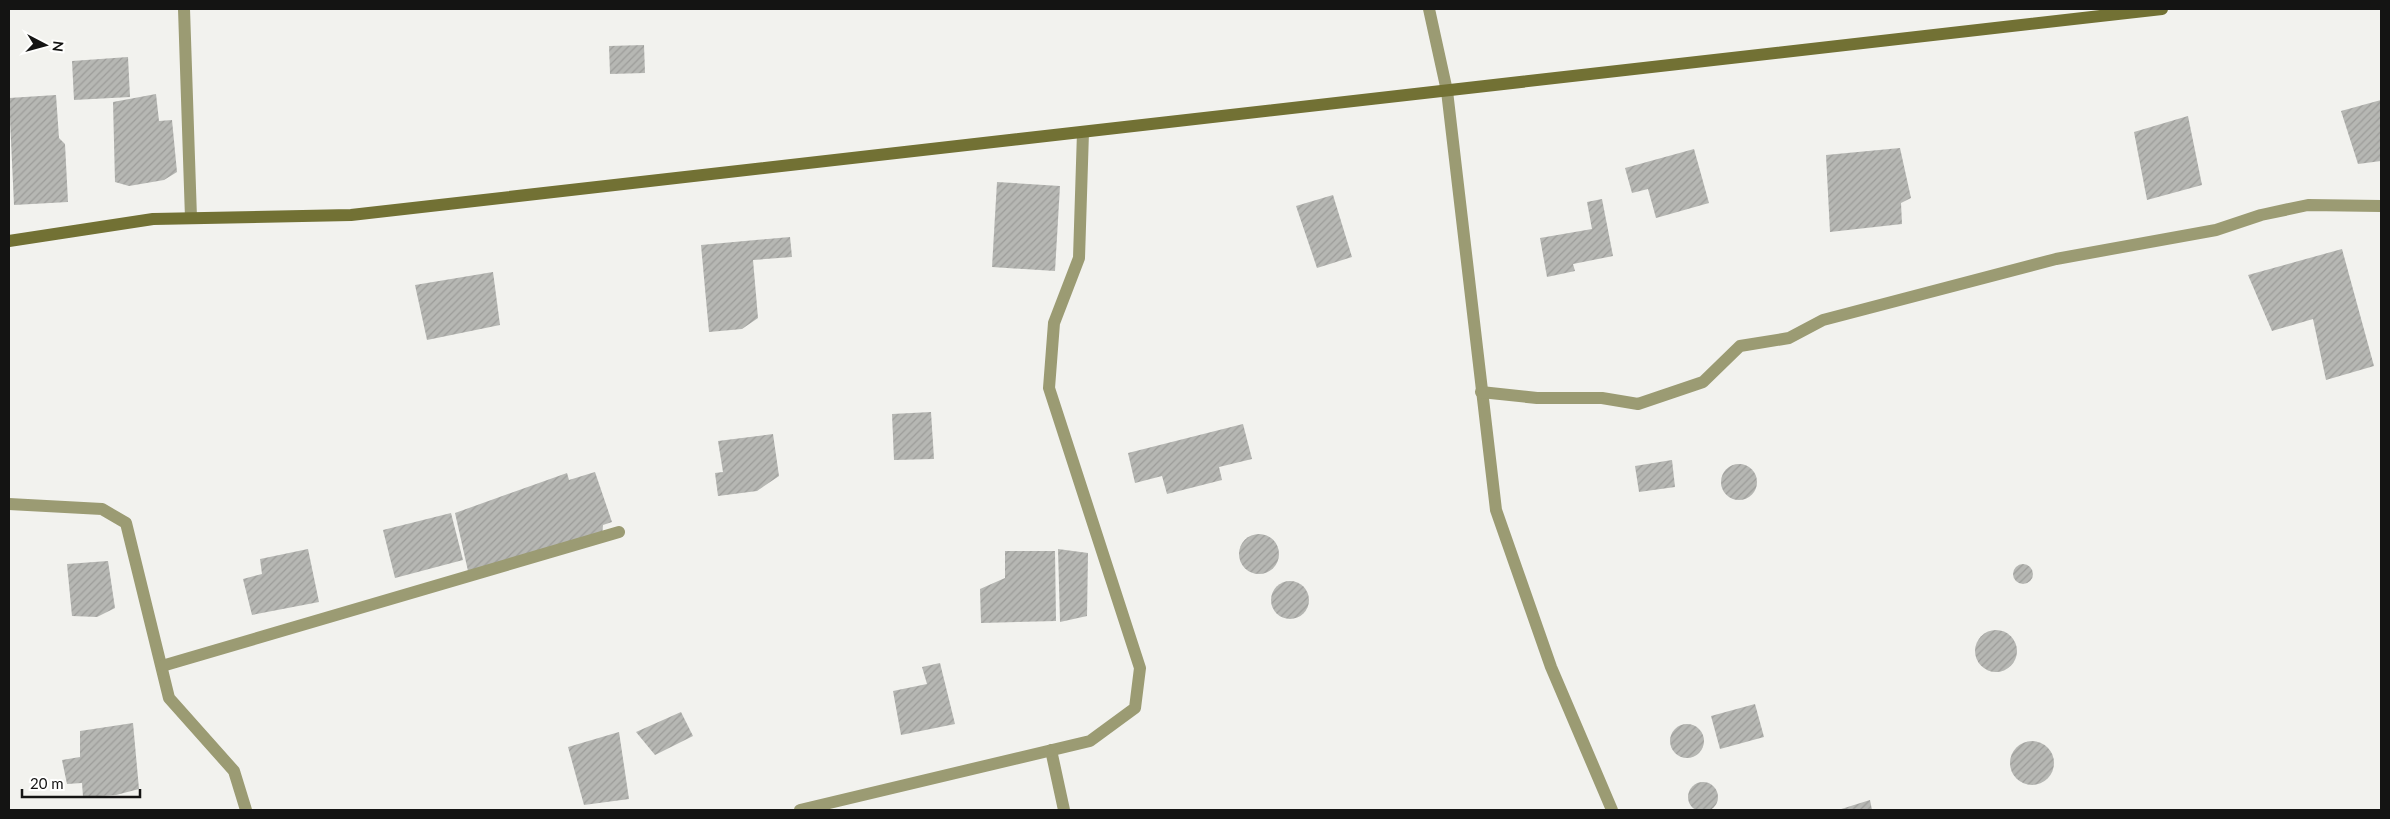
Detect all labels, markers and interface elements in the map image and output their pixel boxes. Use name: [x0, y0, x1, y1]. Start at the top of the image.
north arrow: [20, 20, 70, 70]
text: N: [49, 40, 67, 53]
scale bar: [22, 766, 140, 798]
text: 20 m: [30, 774, 64, 792]

